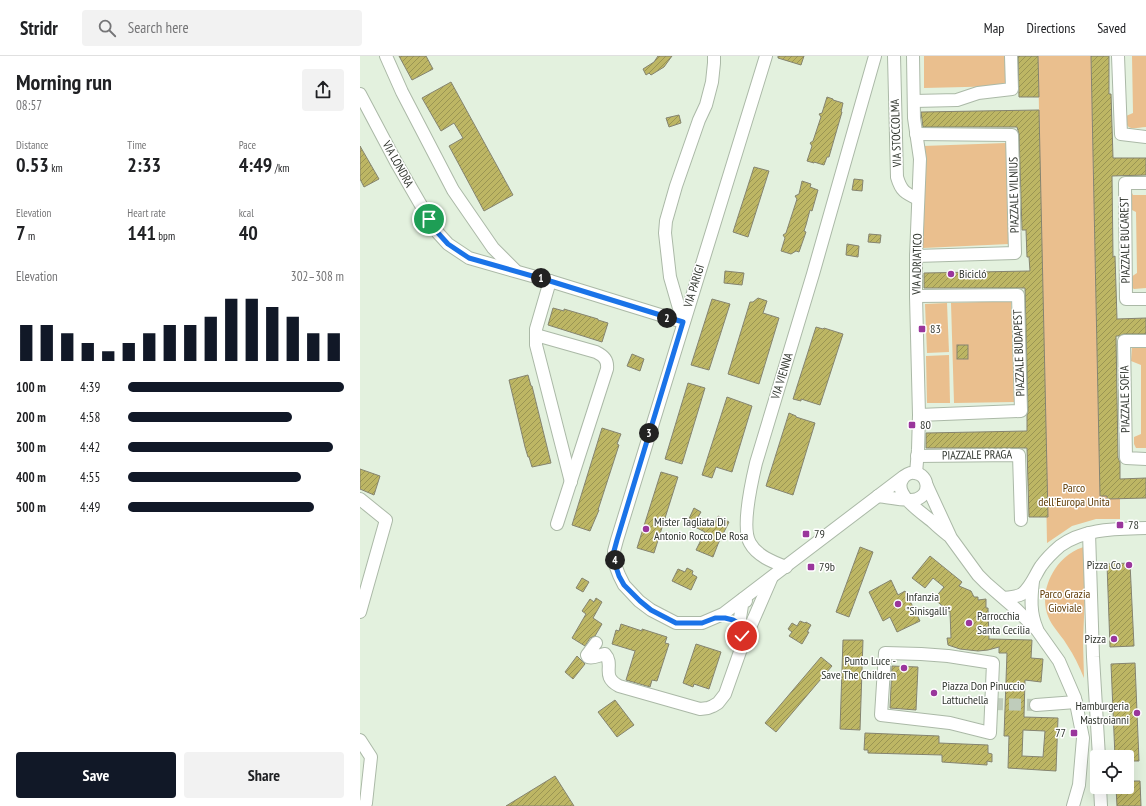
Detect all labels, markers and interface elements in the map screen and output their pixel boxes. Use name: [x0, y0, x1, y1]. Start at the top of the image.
search box: [82, 10, 362, 46]
text: Stridr: [20, 16, 58, 40]
icon: search: [96, 17, 118, 39]
text: Search here: [128, 18, 189, 37]
text: Map: [984, 19, 1004, 37]
text: Directions: [1026, 19, 1075, 37]
text: Saved: [1097, 19, 1126, 37]
text: Morning run: [16, 68, 112, 96]
button: share: [302, 69, 344, 111]
text: 08:57: [16, 97, 42, 114]
street label: VIA STOCCOLMA: [887, 98, 904, 168]
street label: VIA LONDRA: [379, 137, 418, 190]
text: Distance: [16, 138, 48, 152]
text: Time: [127, 138, 146, 152]
text: Pace: [239, 138, 256, 152]
text: 0.53: [16, 152, 49, 178]
text: 2:33: [127, 152, 161, 178]
text: 4:49: [239, 152, 272, 178]
street label: PIAZZALE VILNIUS: [1005, 157, 1022, 233]
text: km: [49, 161, 63, 175]
text: /km: [272, 161, 289, 175]
street label: PIAZZALE BUCAREST: [1116, 196, 1133, 283]
pin: [412, 202, 446, 236]
text: Elevation: [16, 206, 51, 220]
text: Heart rate: [127, 206, 166, 220]
text: kcal: [239, 206, 254, 220]
icon: arrive: [418, 208, 440, 230]
text: 7: [16, 220, 26, 246]
text: 141: [127, 220, 156, 246]
text: 40: [239, 220, 258, 246]
text: m: [26, 229, 35, 243]
text: bpm: [156, 229, 175, 243]
street label: VIA ADRIATICO: [908, 233, 925, 296]
street label: VIA PARIGI: [680, 263, 707, 310]
place label: Bicicló: [959, 266, 986, 281]
text: Elevation: [16, 268, 58, 285]
text: 302–308 m: [291, 268, 344, 285]
pin: 1: [531, 268, 551, 288]
marker: Bicicló: [946, 269, 956, 279]
text: 1: [538, 271, 544, 285]
pin: 2: [657, 308, 677, 328]
street label: PIAZZALE BUDAPEST: [1009, 309, 1028, 397]
text: 2: [664, 311, 670, 325]
place label: 83: [930, 321, 941, 336]
marker: 83: [917, 324, 927, 334]
street label: VIA VIENNA: [767, 350, 796, 402]
street label: PIAZZALE SOFIA: [1116, 365, 1133, 433]
text: 100 m: [16, 379, 46, 396]
text: 4:39: [80, 379, 100, 396]
text: 200 m: [16, 409, 46, 426]
text: 4:58: [80, 409, 100, 426]
place label: 80: [920, 417, 931, 432]
marker: 80: [907, 420, 917, 430]
pin: 3: [639, 423, 659, 443]
text: 3: [646, 426, 652, 440]
text: 300 m: [16, 439, 46, 456]
text: 4:42: [80, 439, 100, 456]
street label: PIAZZALE PRAGA: [942, 446, 1013, 463]
text: 400 m: [16, 469, 46, 486]
text: 4:55: [80, 469, 100, 486]
park label: Parco dell'Europa Unita: [1038, 480, 1110, 509]
text: 500 m: [16, 499, 46, 516]
text: 4:49: [80, 499, 100, 516]
place label: Mister Tagliata Di Antonio Rocco De Rosa: [654, 514, 749, 543]
place label: 78: [1128, 517, 1139, 532]
marker: 78: [1115, 520, 1125, 530]
marker: Mister Tagliata Di Antonio Rocco De Rosa: [641, 524, 651, 534]
place label: 79: [814, 526, 825, 541]
marker: 79: [801, 529, 811, 539]
pin: 4: [605, 550, 625, 570]
text: 4: [612, 553, 618, 567]
place label: Pizza Co: [1087, 557, 1121, 572]
place label: 79b: [819, 559, 835, 574]
marker: Pizza Co: [1124, 560, 1134, 570]
marker: 79b: [806, 562, 816, 572]
park label: Parco Grazia Gioviale: [1040, 586, 1091, 615]
place label: Infanzia "Sinisgalli": [906, 589, 951, 618]
marker: Infanzia "Sinisgalli": [893, 599, 903, 609]
place label: Parrocchia Santa Cecilia: [977, 608, 1030, 637]
marker: Parrocchia Santa Cecilia: [964, 618, 974, 628]
pin: [725, 619, 759, 653]
icon: check: [731, 625, 753, 647]
place label: Pizza: [1085, 631, 1106, 646]
marker: Pizza: [1109, 634, 1119, 644]
place label: Punto Luce - Save The Children: [821, 653, 896, 682]
marker: Punto Luce - Save The Children: [899, 663, 909, 673]
place label: Piazza Don Pinuccio Lattuchella: [942, 678, 1025, 707]
marker: Piazza Don Pinuccio Lattuchella: [929, 688, 939, 698]
place label: Hamburgeria Mastroianni: [1075, 698, 1129, 727]
marker: Hamburgeria Mastroianni: [1132, 708, 1142, 718]
place label: 77: [1055, 725, 1066, 740]
marker: 77: [1069, 728, 1079, 738]
map controls: [1090, 750, 1134, 794]
button: locate: [1090, 750, 1134, 794]
button: Save: [16, 752, 176, 798]
button: Share: [184, 752, 344, 798]

